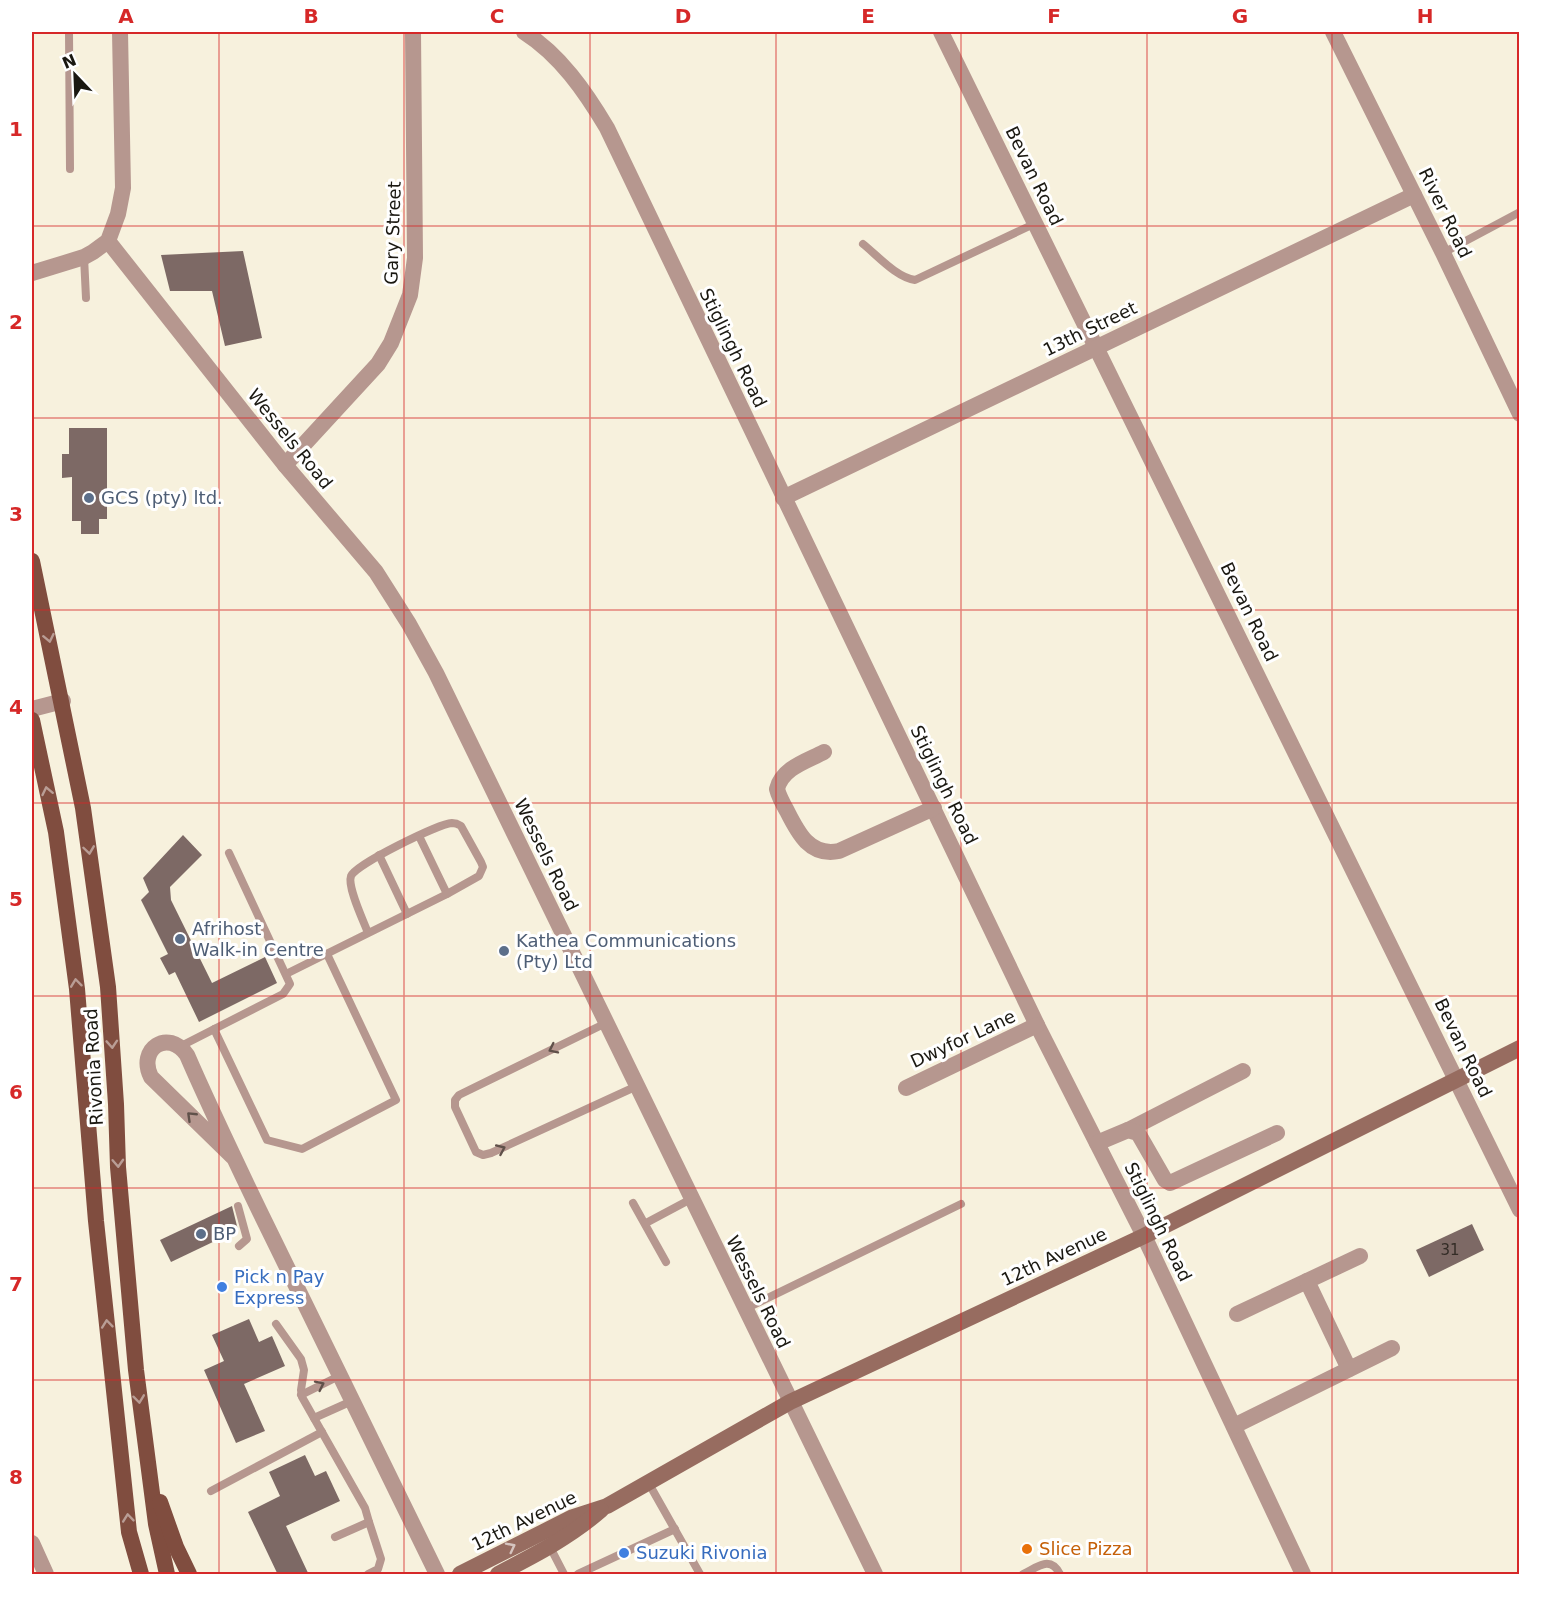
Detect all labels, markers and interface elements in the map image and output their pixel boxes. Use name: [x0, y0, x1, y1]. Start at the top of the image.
text: A: [118, 4, 134, 28]
text: B: [303, 4, 319, 28]
text: C: [490, 4, 504, 28]
text: D: [675, 4, 691, 28]
text: E: [861, 4, 875, 28]
text: F: [1047, 4, 1061, 28]
text: G: [1232, 4, 1248, 28]
text: H: [1417, 4, 1433, 28]
north arrow: [45, 45, 105, 105]
text: N: [59, 50, 79, 73]
text: 1: [9, 117, 23, 141]
street label: Bevan Road: [1001, 123, 1067, 229]
street label: River Road: [1415, 164, 1476, 261]
street label: Gary Street: [380, 181, 405, 285]
street label: Stiglingh Road: [696, 285, 771, 411]
street label: 13th Street: [1039, 297, 1140, 360]
text: 2: [9, 310, 23, 334]
street label: Wessels Road: [244, 384, 337, 493]
place label: GCS (pty) ltd.: [101, 487, 223, 508]
marker: GCS (pty) ltd.: [82, 491, 96, 505]
text: 3: [9, 502, 23, 526]
street label: Bevan Road: [1216, 559, 1282, 665]
one-way arrow: [41, 633, 54, 643]
text: 4: [9, 695, 23, 719]
street label: Stiglingh Road: [907, 722, 982, 848]
one-way arrow: [41, 786, 54, 796]
street label: Wessels Road: [510, 795, 583, 915]
one-way arrow: [83, 846, 95, 855]
text: 5: [9, 887, 23, 911]
place label: Afrihost Walk-in Centre: [192, 918, 324, 960]
place label: Kathea Communications (Pty) Ltd: [516, 930, 736, 972]
marker: Afrihost Walk-in Centre: [173, 932, 187, 946]
marker: Kathea Communications (Pty) Ltd: [497, 944, 511, 958]
one-way arrow: [71, 979, 83, 988]
street label: Bevan Road: [1430, 995, 1496, 1101]
street label: Dwyfor Lane: [907, 1005, 1019, 1072]
street label: Rivonia Road: [80, 1008, 107, 1126]
one-way arrow: [106, 1039, 119, 1048]
one-way arrow: [549, 1041, 560, 1053]
text: 6: [9, 1080, 23, 1104]
one-way arrow: [188, 1113, 199, 1124]
one-way arrow: [495, 1144, 506, 1156]
one-way arrow: [112, 1158, 125, 1167]
street label: Stiglingh Road: [1121, 1159, 1196, 1285]
place label: BP: [213, 1223, 236, 1244]
street label: 12th Avenue: [998, 1223, 1110, 1290]
marker: BP: [194, 1227, 208, 1241]
street label: Wessels Road: [722, 1232, 795, 1352]
house number: 31: [1440, 1241, 1460, 1259]
place label: Pick n Pay Express: [234, 1266, 325, 1308]
text: 7: [9, 1272, 23, 1296]
marker: Pick n Pay Express: [215, 1280, 229, 1294]
one-way arrow: [101, 1319, 114, 1328]
one-way arrow: [314, 1381, 325, 1393]
one-way arrow: [133, 1394, 145, 1403]
text: 8: [9, 1465, 23, 1489]
street label: 12th Avenue: [468, 1486, 580, 1555]
one-way arrow: [122, 1513, 135, 1522]
place label: Slice Pizza: [1039, 1538, 1133, 1559]
place label: Suzuki Rivonia: [636, 1542, 767, 1563]
marker: Slice Pizza: [1020, 1542, 1034, 1556]
one-way arrow: [505, 1543, 516, 1555]
marker: Suzuki Rivonia: [617, 1546, 631, 1560]

